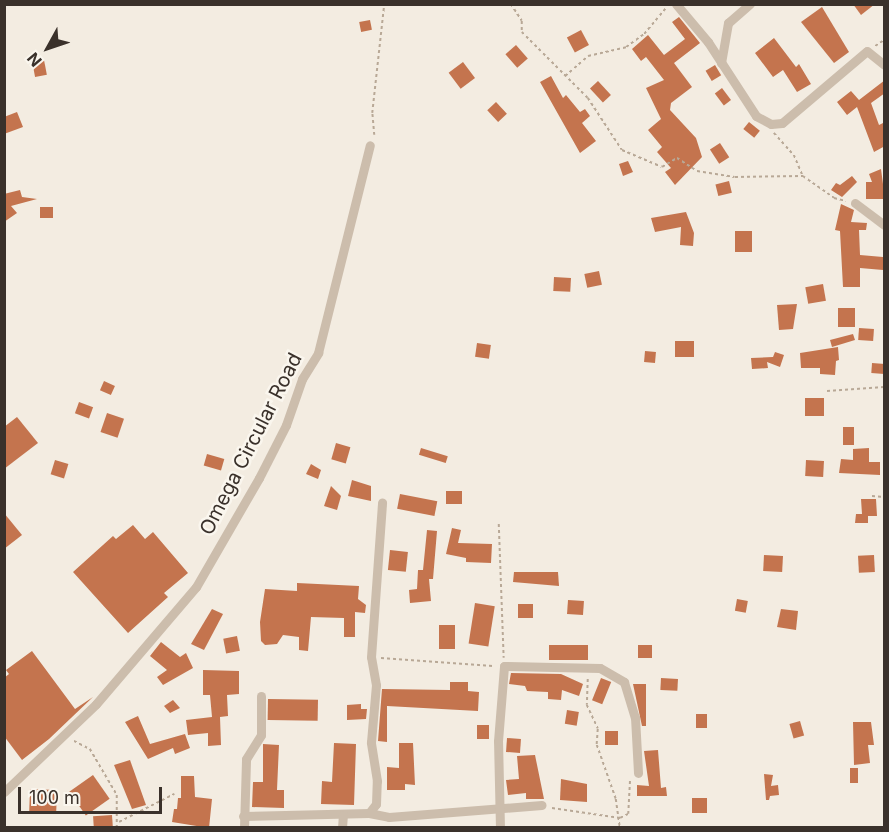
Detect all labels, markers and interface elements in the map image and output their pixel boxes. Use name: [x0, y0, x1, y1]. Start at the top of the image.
north arrow: [18, 18, 78, 78]
text: N: [23, 48, 46, 71]
street label: Omega Circular Road: [195, 349, 307, 539]
scale bar: [21, 775, 165, 813]
text: 100 m: [29, 787, 80, 808]

